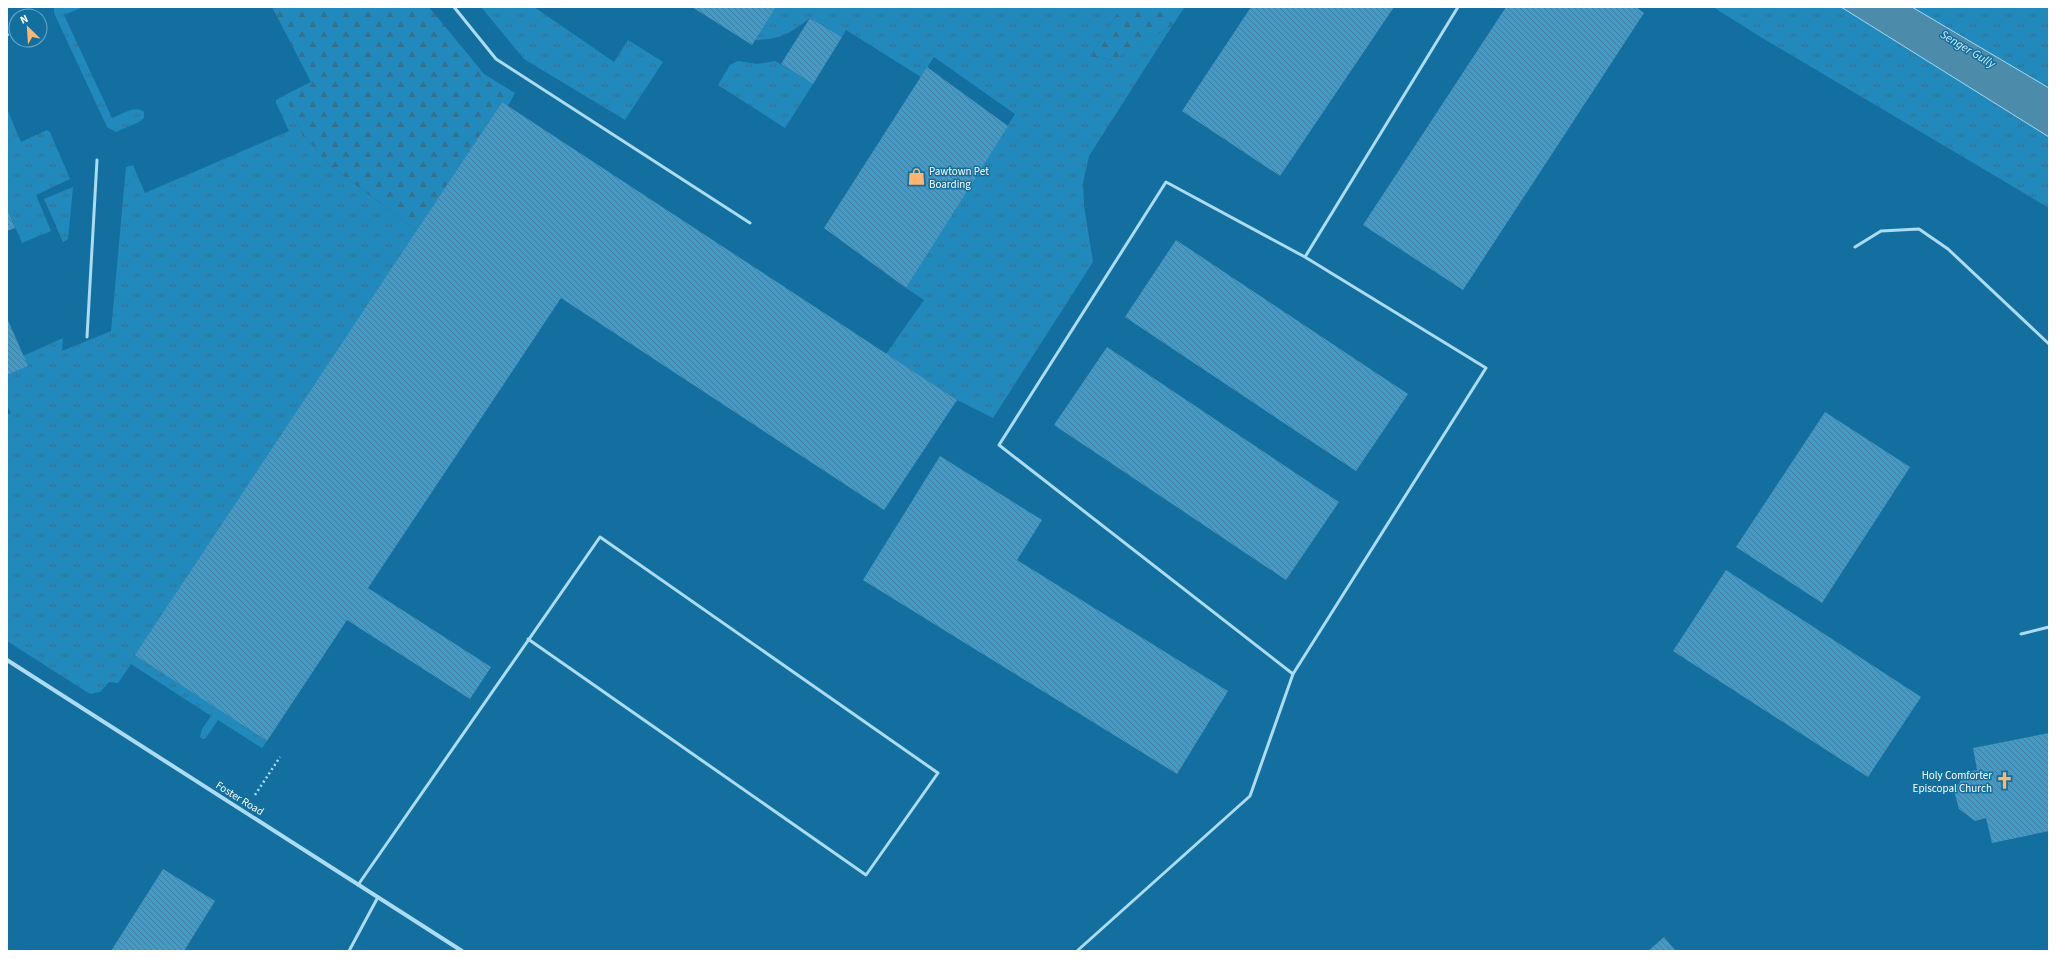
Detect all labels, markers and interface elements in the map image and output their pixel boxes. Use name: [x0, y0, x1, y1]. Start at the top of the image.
north arrow: [8, 8, 48, 48]
text: N: [17, 11, 30, 28]
water label: Senger Gully: [1937, 26, 1999, 73]
place label: Pawtown Pet Boarding: [929, 164, 989, 192]
shop icon: Pawtown Pet Boarding: [906, 167, 926, 187]
place label: Holy Comforter Episcopal Church: [1913, 768, 1992, 796]
church icon: Holy Comforter Episcopal Church: [1995, 771, 2015, 791]
street label: Foster Road: [213, 778, 267, 819]

